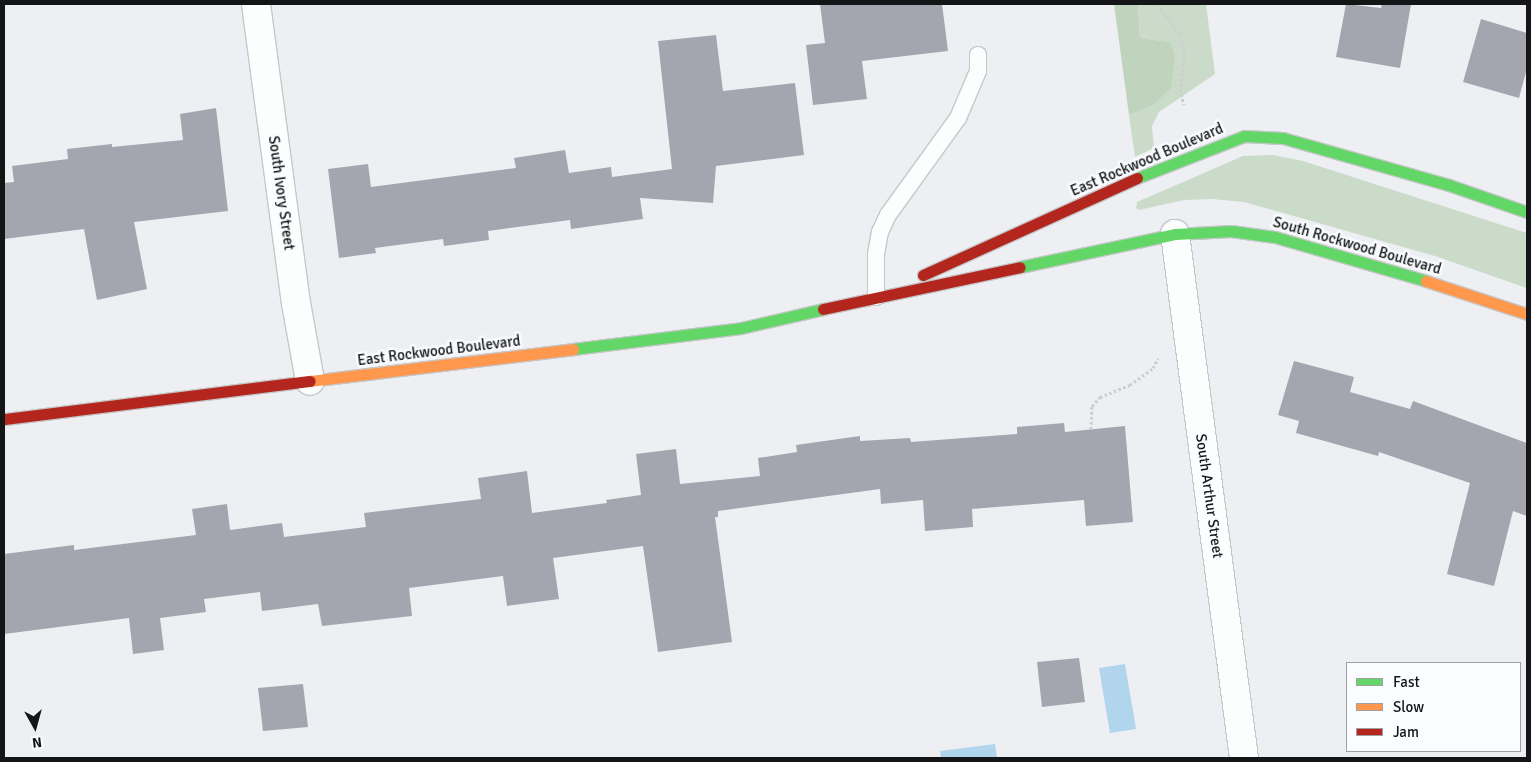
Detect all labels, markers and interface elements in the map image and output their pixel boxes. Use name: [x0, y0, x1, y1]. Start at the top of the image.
street label: East Rockwood Boulevard: [1068, 120, 1226, 200]
street label: South Ivory Street: [264, 135, 298, 251]
street label: South Rockwood Boulevard: [1271, 213, 1443, 279]
street label: East Rockwood Boulevard: [356, 332, 522, 370]
street label: South Arthur Street: [1191, 433, 1227, 559]
legend: [1346, 662, 1521, 752]
text: Fast: [1393, 673, 1420, 691]
text: Slow: [1393, 698, 1424, 716]
north arrow: [10, 702, 60, 752]
text: Jam: [1393, 723, 1419, 741]
text: N: [31, 733, 43, 751]

